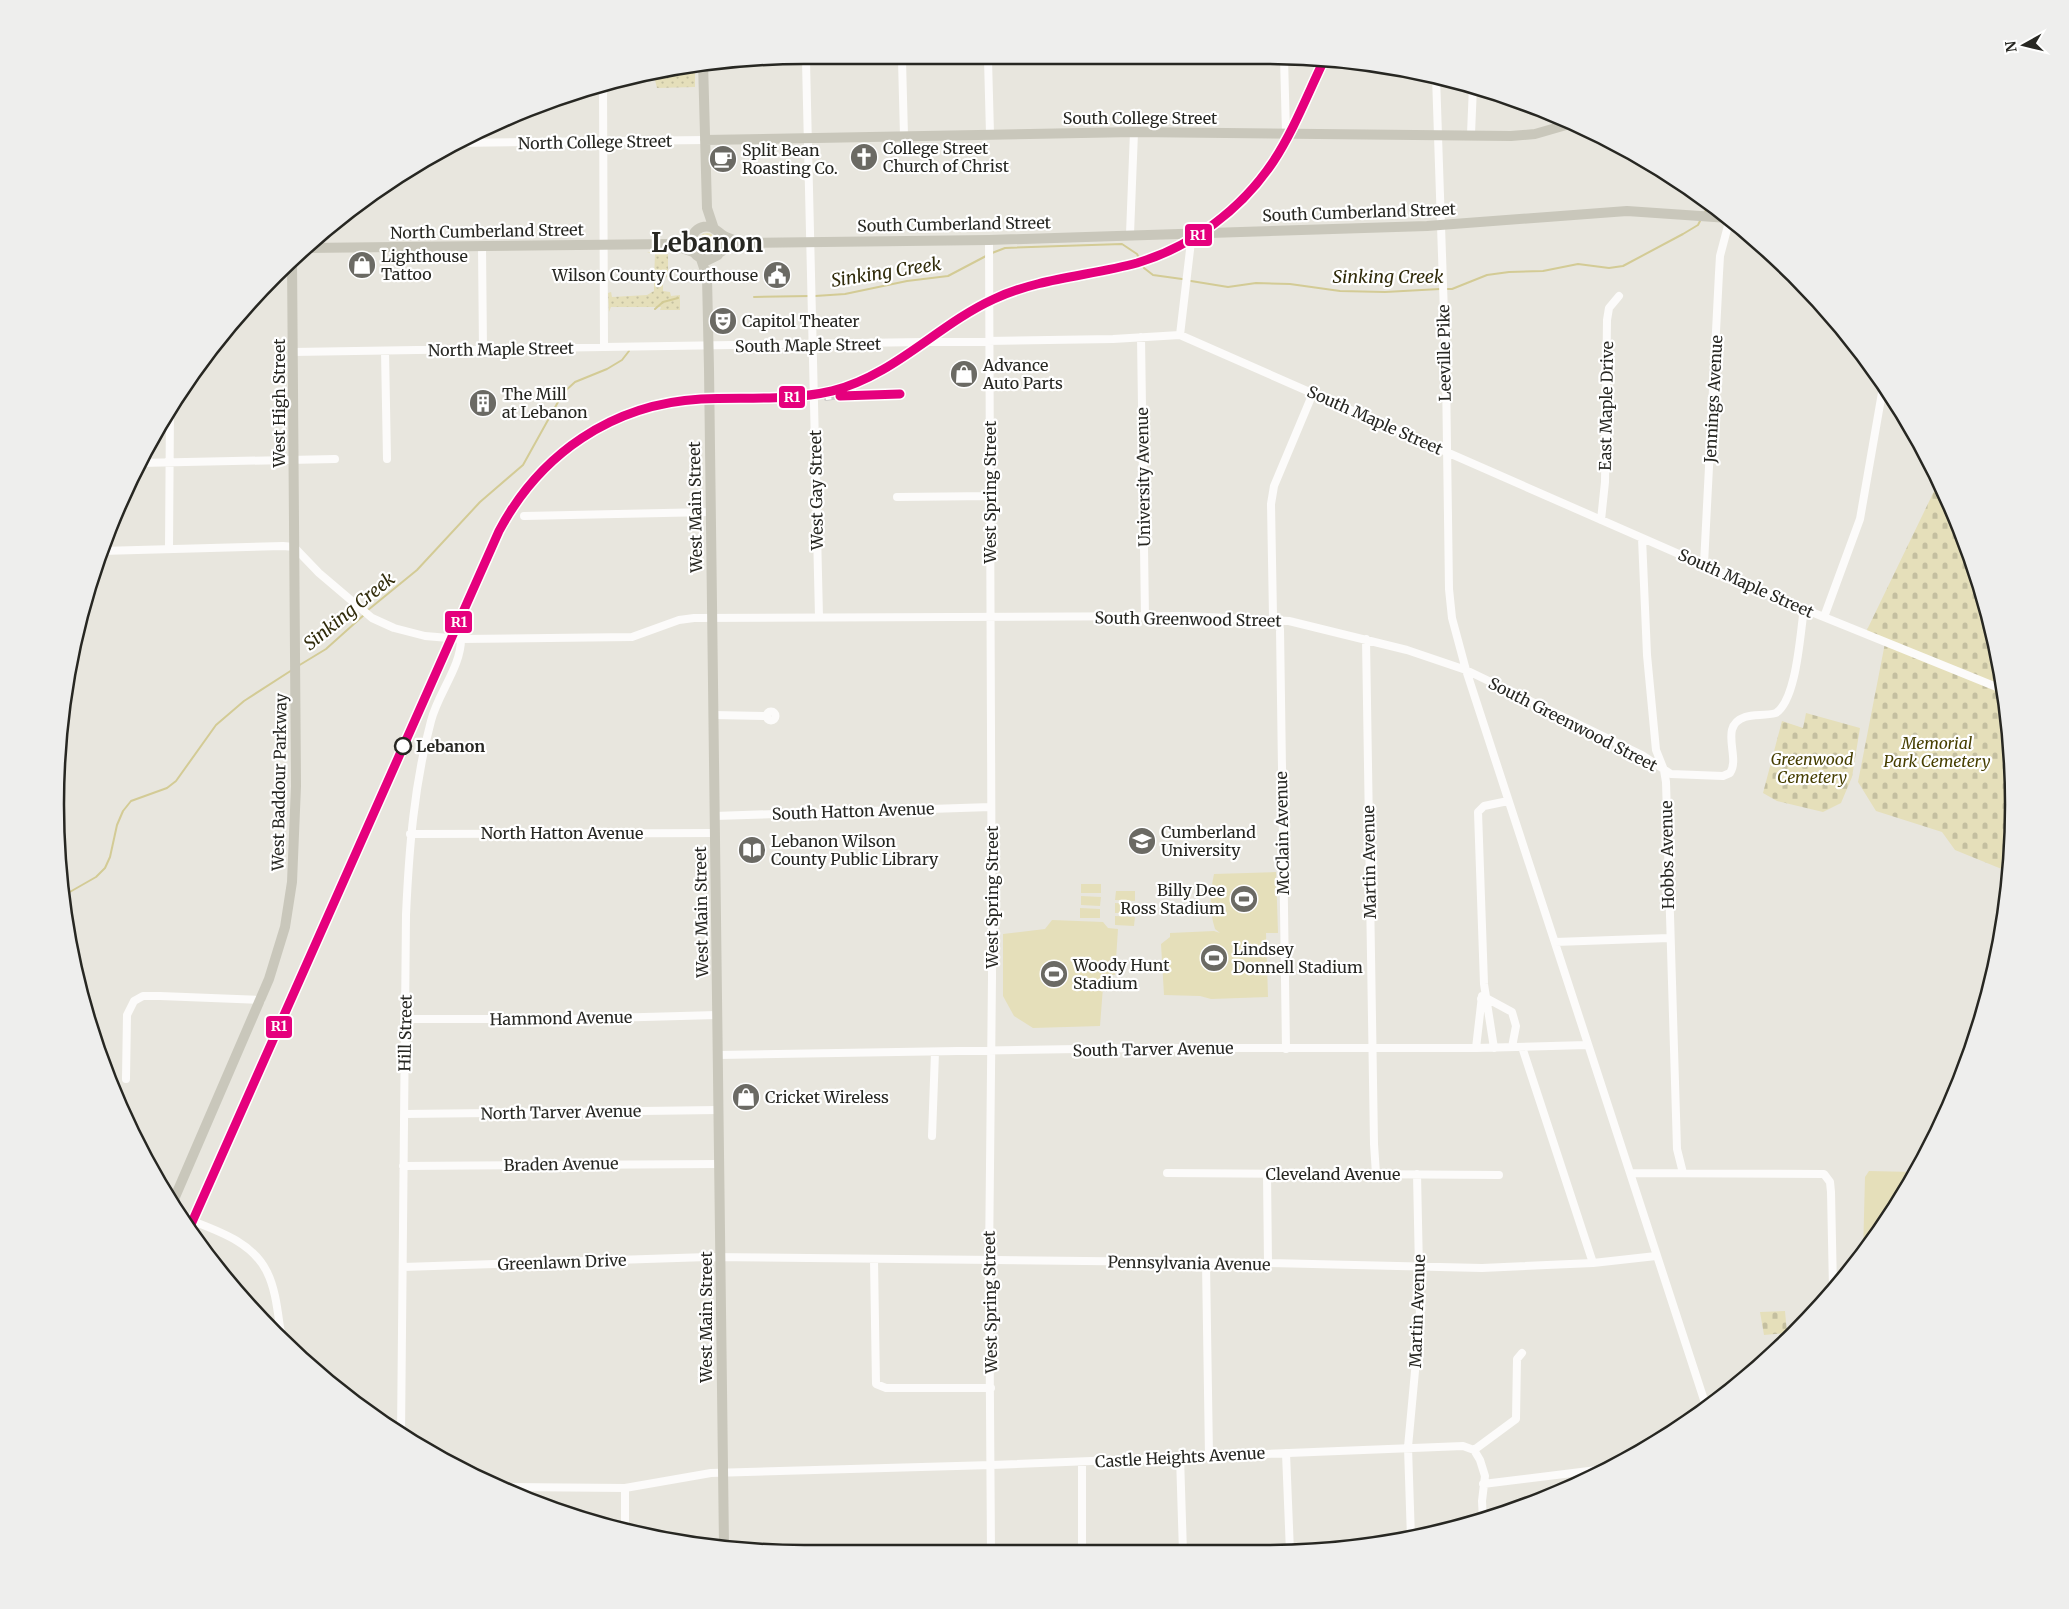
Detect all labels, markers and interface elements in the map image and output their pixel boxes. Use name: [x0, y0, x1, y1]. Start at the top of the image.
north arrow: [1999, 20, 2049, 70]
text: N: [2001, 40, 2021, 54]
street label: South College Street: [1063, 108, 1218, 128]
street label: North College Street: [518, 131, 673, 153]
place label: College Street Church of Christ: [883, 138, 1010, 176]
place label: Split Bean Roasting Co.: [742, 140, 838, 178]
church icon: College Street Church of Christ: [849, 142, 879, 172]
cafe icon: Split Bean Roasting Co.: [708, 144, 738, 174]
street label: South Cumberland Street: [1262, 199, 1457, 225]
street label: South Cumberland Street: [857, 212, 1052, 236]
street label: North Cumberland Street: [390, 219, 585, 243]
line badge: R1: [1184, 223, 1213, 247]
district label: Lebanon: [651, 226, 763, 259]
text: R1: [1190, 226, 1207, 244]
place label: Lighthouse Tattoo: [381, 246, 468, 284]
shop icon: Lighthouse Tattoo: [347, 250, 377, 280]
water label: Sinking Creek: [829, 252, 943, 292]
public building icon: Wilson County Courthouse: [762, 260, 792, 290]
place label: Wilson County Courthouse: [551, 265, 758, 285]
water label: Sinking Creek: [1332, 265, 1444, 288]
street label: Leeville Pike: [1433, 304, 1455, 402]
theatre icon: Capitol Theater: [708, 306, 738, 336]
place label: Capitol Theater: [742, 311, 860, 331]
street label: South Maple Street: [735, 334, 882, 356]
street label: Jennings Avenue: [1700, 335, 1726, 464]
street label: West High Street: [269, 338, 289, 468]
street label: North Maple Street: [428, 338, 575, 360]
street label: East Maple Drive: [1595, 341, 1617, 471]
place label: Advance Auto Parts: [982, 355, 1063, 393]
shop icon: Advance Auto Parts: [949, 359, 979, 389]
street label: South Maple Street: [1304, 381, 1447, 459]
place label: The Mill at Lebanon: [502, 384, 588, 422]
line badge: R1: [778, 385, 806, 409]
building icon: The Mill at Lebanon: [468, 388, 498, 418]
text: R1: [784, 388, 801, 406]
street label: University Avenue: [1132, 407, 1154, 547]
street label: West Spring Street: [980, 420, 1000, 564]
street label: West Gay Street: [805, 429, 827, 551]
street label: West Main Street: [684, 440, 706, 574]
street label: South Maple Street: [1675, 544, 1818, 622]
water label: Sinking Creek: [299, 567, 400, 655]
street label: South Greenwood Street: [1094, 607, 1282, 631]
line badge: R1: [444, 610, 473, 634]
text: R1: [451, 613, 468, 631]
street label: South Greenwood Street: [1485, 673, 1662, 776]
street label: West Baddour Parkway: [267, 692, 291, 872]
park label: Memorial Park Cemetery: [1884, 733, 1991, 771]
place label: Lebanon: [416, 736, 485, 756]
marker: Lebanon: [394, 737, 412, 755]
park label: Greenwood Cemetery: [1771, 749, 1854, 787]
street label: McClain Avenue: [1271, 771, 1293, 895]
street label: South Hatton Avenue: [771, 798, 935, 824]
street label: Hobbs Avenue: [1656, 800, 1678, 910]
street label: Martin Avenue: [1358, 805, 1380, 919]
place label: Cumberland University: [1161, 822, 1256, 860]
street label: North Hatton Avenue: [481, 823, 643, 843]
street label: West Spring Street: [982, 825, 1002, 969]
school or university icon: Cumberland University: [1127, 826, 1157, 856]
place label: Lebanon Wilson County Public Library: [771, 831, 939, 869]
library icon: Lebanon Wilson County Public Library: [737, 835, 767, 865]
street label: West Main Street: [690, 845, 712, 979]
place label: Billy Dee Ross Stadium: [1120, 880, 1225, 918]
sports icon: Billy Dee Ross Stadium: [1229, 884, 1259, 914]
place label: Lindsey Donnell Stadium: [1233, 939, 1363, 977]
sports icon: Lindsey Donnell Stadium: [1199, 943, 1229, 973]
place label: Woody Hunt Stadium: [1072, 955, 1170, 993]
sports icon: Woody Hunt Stadium: [1039, 959, 1069, 989]
street label: Hill Street: [394, 993, 416, 1072]
street label: Hammond Avenue: [490, 1007, 632, 1029]
line badge: R1: [265, 1015, 293, 1039]
text: R1: [271, 1017, 288, 1035]
street label: South Tarver Avenue: [1072, 1038, 1234, 1060]
shop icon: Cricket Wireless: [731, 1082, 761, 1112]
place label: Cricket Wireless: [765, 1087, 889, 1107]
street label: North Tarver Avenue: [481, 1101, 641, 1123]
street label: Braden Avenue: [503, 1153, 619, 1175]
street label: Cleveland Avenue: [1266, 1164, 1400, 1184]
street label: West Spring Street: [979, 1230, 1001, 1375]
street label: Greenlawn Drive: [497, 1250, 627, 1274]
street label: West Main Street: [696, 1251, 716, 1384]
street label: Pennsylvania Avenue: [1107, 1252, 1271, 1274]
street label: Martin Avenue: [1405, 1254, 1429, 1368]
street label: Castle Heights Avenue: [1094, 1443, 1266, 1471]

